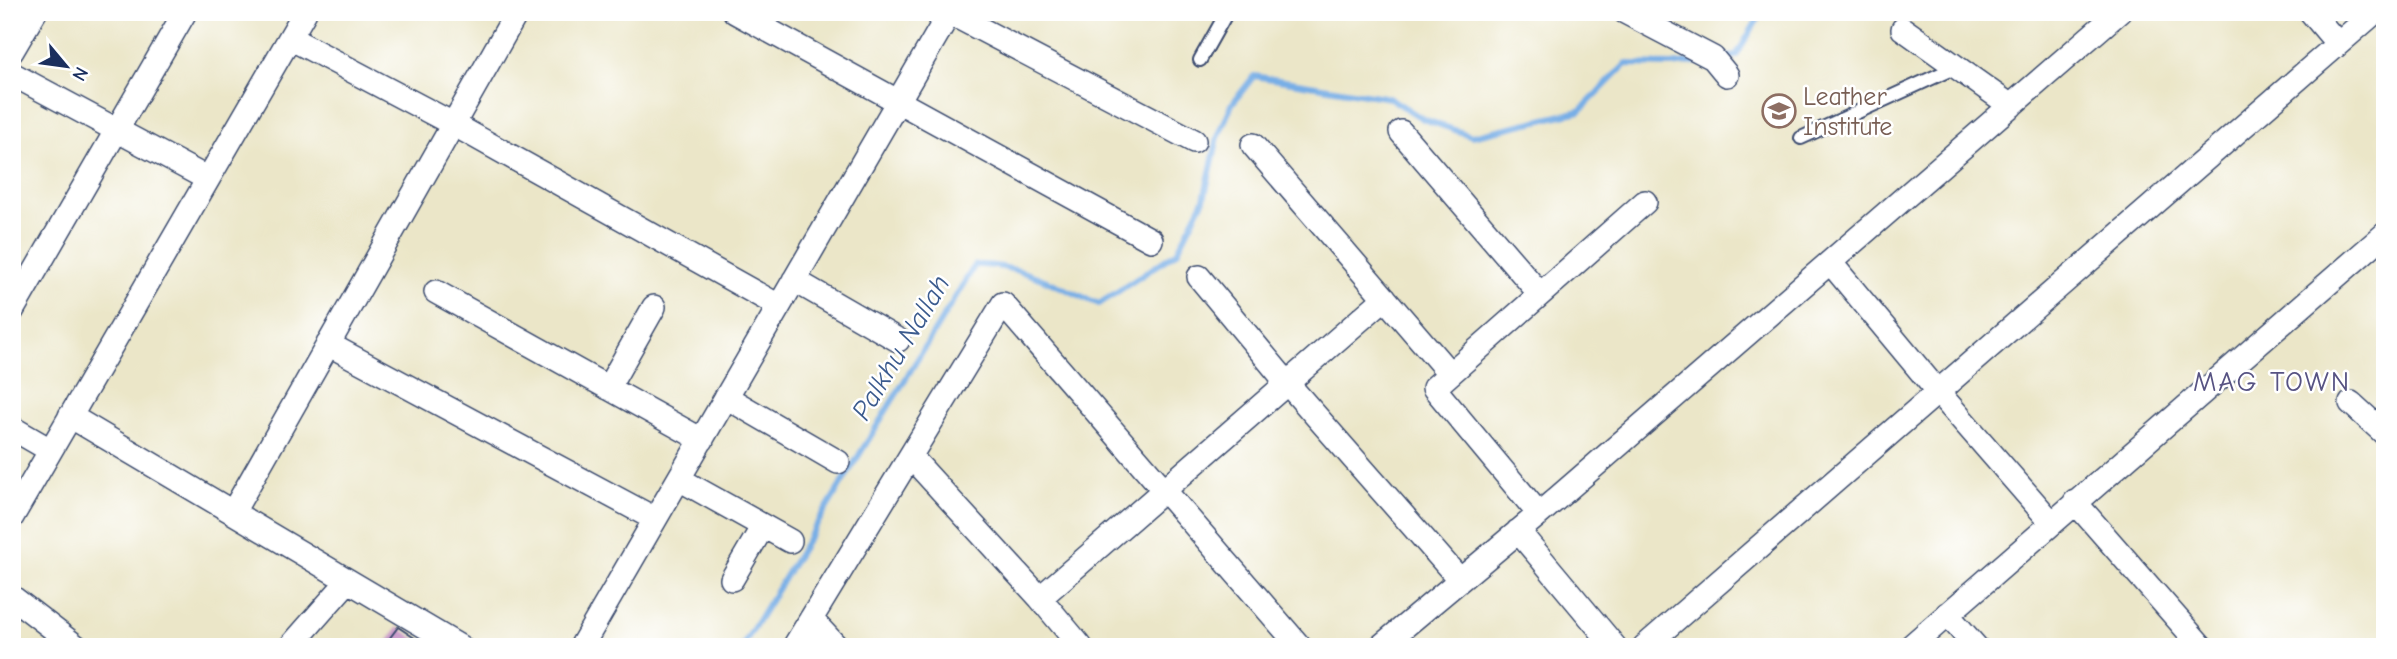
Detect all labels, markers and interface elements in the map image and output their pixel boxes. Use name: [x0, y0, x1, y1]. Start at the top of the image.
north arrow: [32, 32, 102, 102]
text: N: [67, 63, 93, 85]
place label: Leather Institute: [1803, 82, 1892, 142]
school or university icon: Leather Institute: [1760, 92, 1798, 130]
water label: Palkhu Nallah: [845, 269, 957, 426]
district label: MAG TOWN: [2193, 366, 2351, 398]

